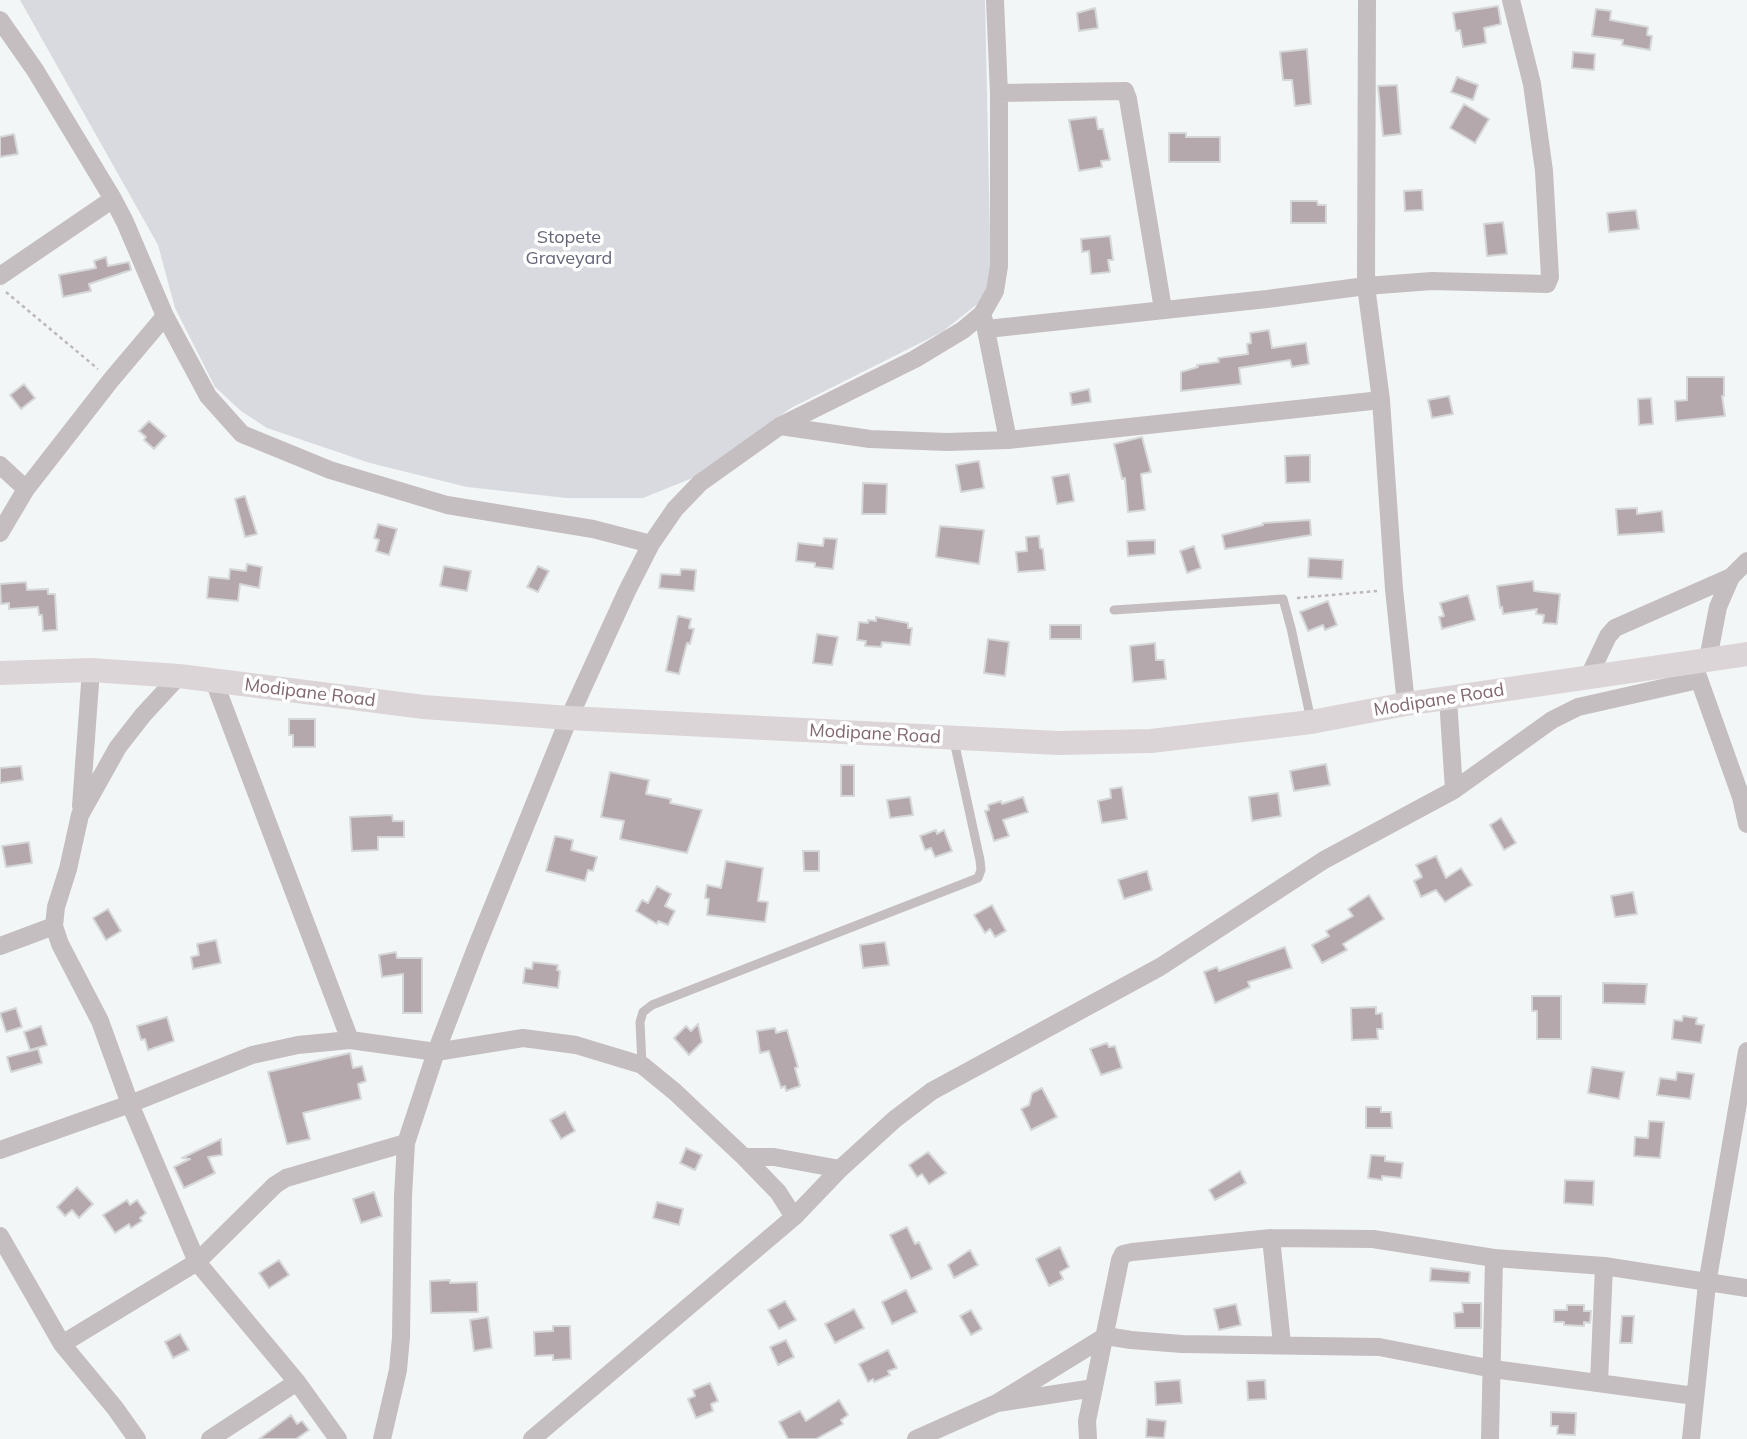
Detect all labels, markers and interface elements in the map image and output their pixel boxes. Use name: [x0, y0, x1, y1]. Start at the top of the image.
park label: Stopete Graveyard: [526, 227, 612, 270]
street label: Modipane Road: [243, 674, 377, 712]
street label: Modipane Road: [1372, 679, 1506, 721]
street label: Modipane Road: [809, 720, 941, 748]

